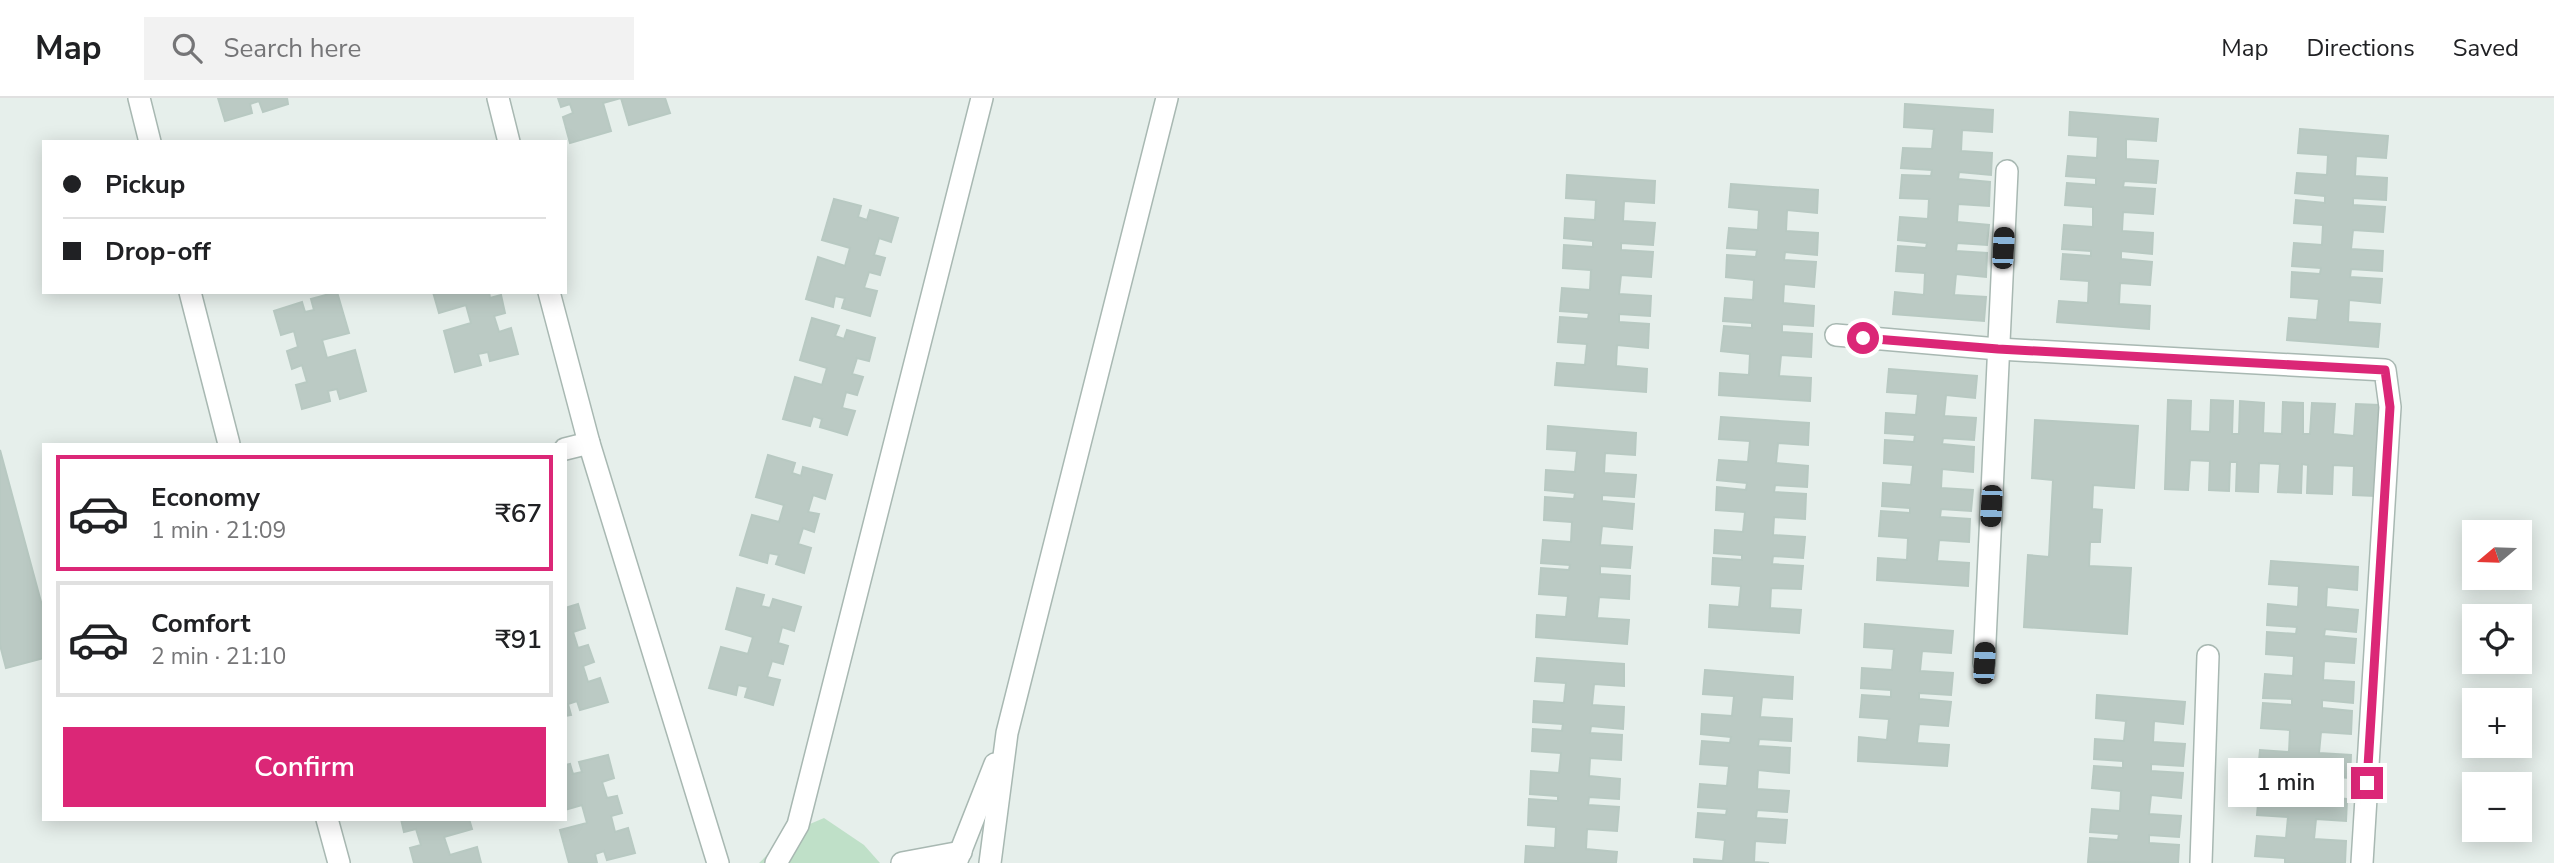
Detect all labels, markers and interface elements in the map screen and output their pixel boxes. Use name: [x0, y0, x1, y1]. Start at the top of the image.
search box: [144, 17, 634, 80]
text: Map: [35, 26, 102, 71]
icon: search: [168, 29, 206, 67]
text: Search here: [224, 31, 361, 66]
text: Map: [2221, 32, 2268, 64]
text: Directions: [2306, 32, 2415, 64]
text: Saved: [2453, 32, 2519, 64]
text: Pickup: [105, 167, 185, 202]
car: [1992, 226, 2015, 270]
text: Drop-off: [105, 234, 211, 269]
route start: [1847, 322, 1879, 354]
text: Economy: [151, 480, 260, 515]
icon: car: [67, 482, 130, 545]
car: [1980, 484, 2003, 528]
text: ₹67: [495, 496, 542, 531]
text: 1 min · 21:09: [151, 515, 286, 546]
north arrow: [2462, 520, 2532, 590]
map controls: [2462, 520, 2532, 842]
button: locate: [2462, 604, 2532, 674]
text: Comfort: [151, 606, 251, 641]
icon: car: [67, 608, 130, 671]
text: ₹91: [495, 622, 542, 657]
text: 2 min · 21:10: [151, 641, 286, 672]
car: [1973, 641, 1996, 685]
button: +: [2462, 688, 2532, 758]
button: Confirm: [63, 727, 546, 807]
callout: 1 min: [2227, 758, 2342, 808]
text: 1 min: [2257, 767, 2315, 798]
route end: [2351, 767, 2383, 799]
button: −: [2462, 772, 2532, 842]

